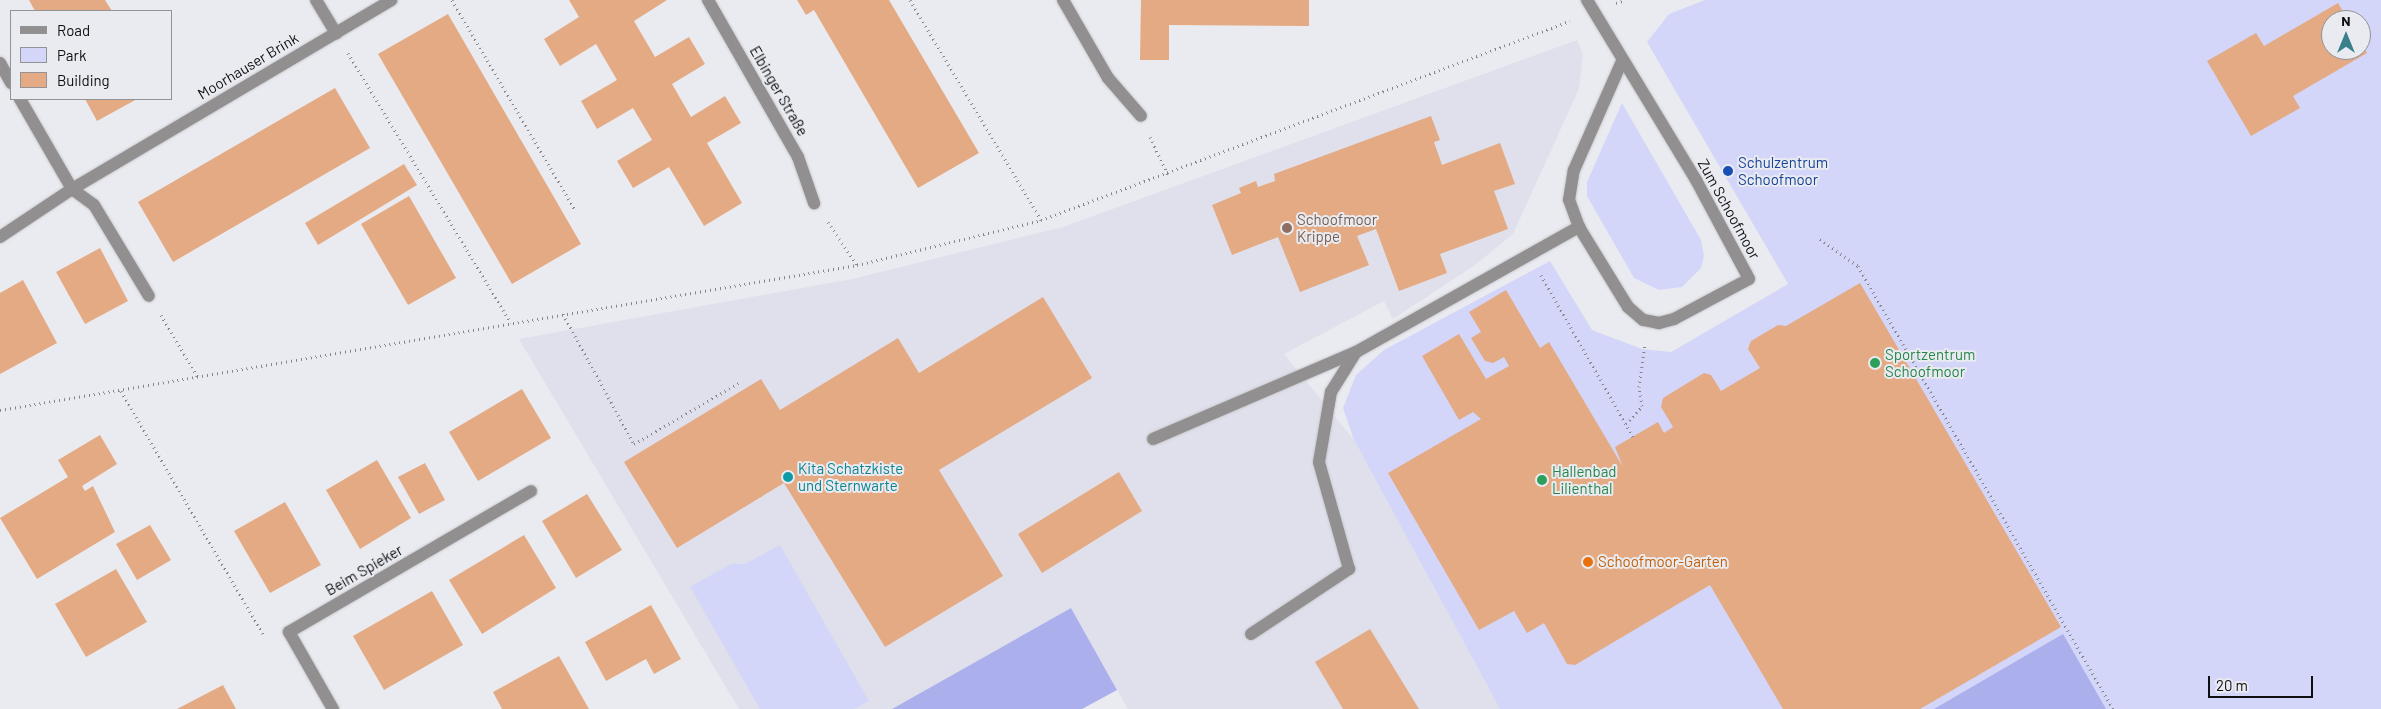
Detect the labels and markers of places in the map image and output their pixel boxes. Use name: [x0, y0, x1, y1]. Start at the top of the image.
place label: Schulzentrum Schoofmoor: [1738, 153, 1828, 188]
marker: Schulzentrum Schoofmoor: [1722, 165, 1734, 177]
place label: Schoofmoor Krippe: [1297, 210, 1377, 245]
marker: Schoofmoor Krippe: [1281, 222, 1293, 234]
place label: Sportzentrum Schoofmoor: [1885, 345, 1975, 380]
marker: Sportzentrum Schoofmoor: [1869, 357, 1881, 369]
place label: Kita Schatzkiste und Sternwarte: [798, 459, 903, 494]
place label: Hallenbad Lilienthal: [1552, 462, 1616, 497]
marker: Kita Schatzkiste und Sternwarte: [782, 471, 794, 483]
marker: Hallenbad Lilienthal: [1536, 474, 1548, 486]
place label: Schoofmoor-Garten: [1598, 553, 1728, 571]
marker: Schoofmoor-Garten: [1582, 556, 1594, 568]

